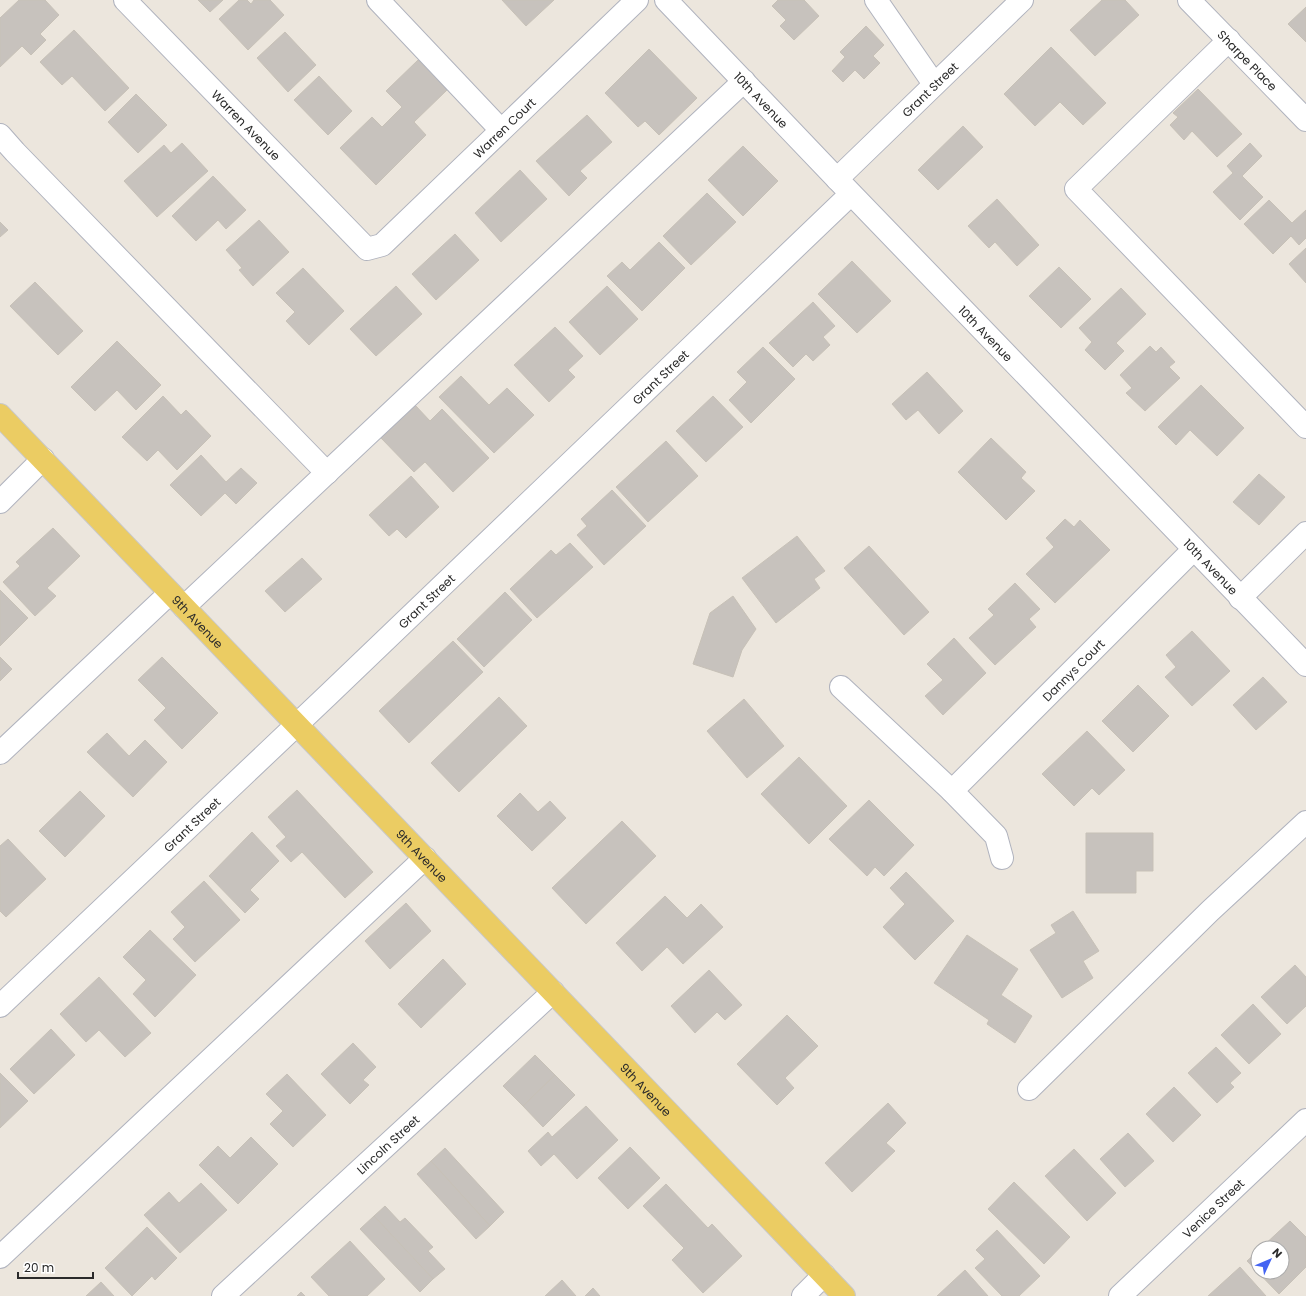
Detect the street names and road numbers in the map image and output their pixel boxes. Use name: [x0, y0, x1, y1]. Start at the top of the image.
street label: Sharpe Place: [1214, 26, 1281, 94]
street label: Grant Street: [898, 58, 962, 121]
street label: 10th Avenue: [730, 68, 792, 132]
street label: Warren Avenue: [208, 86, 285, 164]
street label: Warren Court: [469, 94, 539, 162]
street label: 10th Avenue: [955, 302, 1017, 365]
street label: Grant Street: [628, 346, 692, 408]
street label: 10th Avenue: [1180, 535, 1242, 598]
street label: Grant Street: [394, 570, 458, 632]
street label: 9th Avenue: [168, 591, 227, 652]
street label: Dannys Court: [1038, 635, 1108, 705]
street label: Grant Street: [159, 793, 224, 855]
street label: 9th Avenue: [392, 825, 452, 886]
street label: 9th Avenue: [616, 1059, 676, 1120]
street label: Lincoln Street: [353, 1111, 423, 1178]
street label: Venice Street: [1178, 1175, 1248, 1241]

